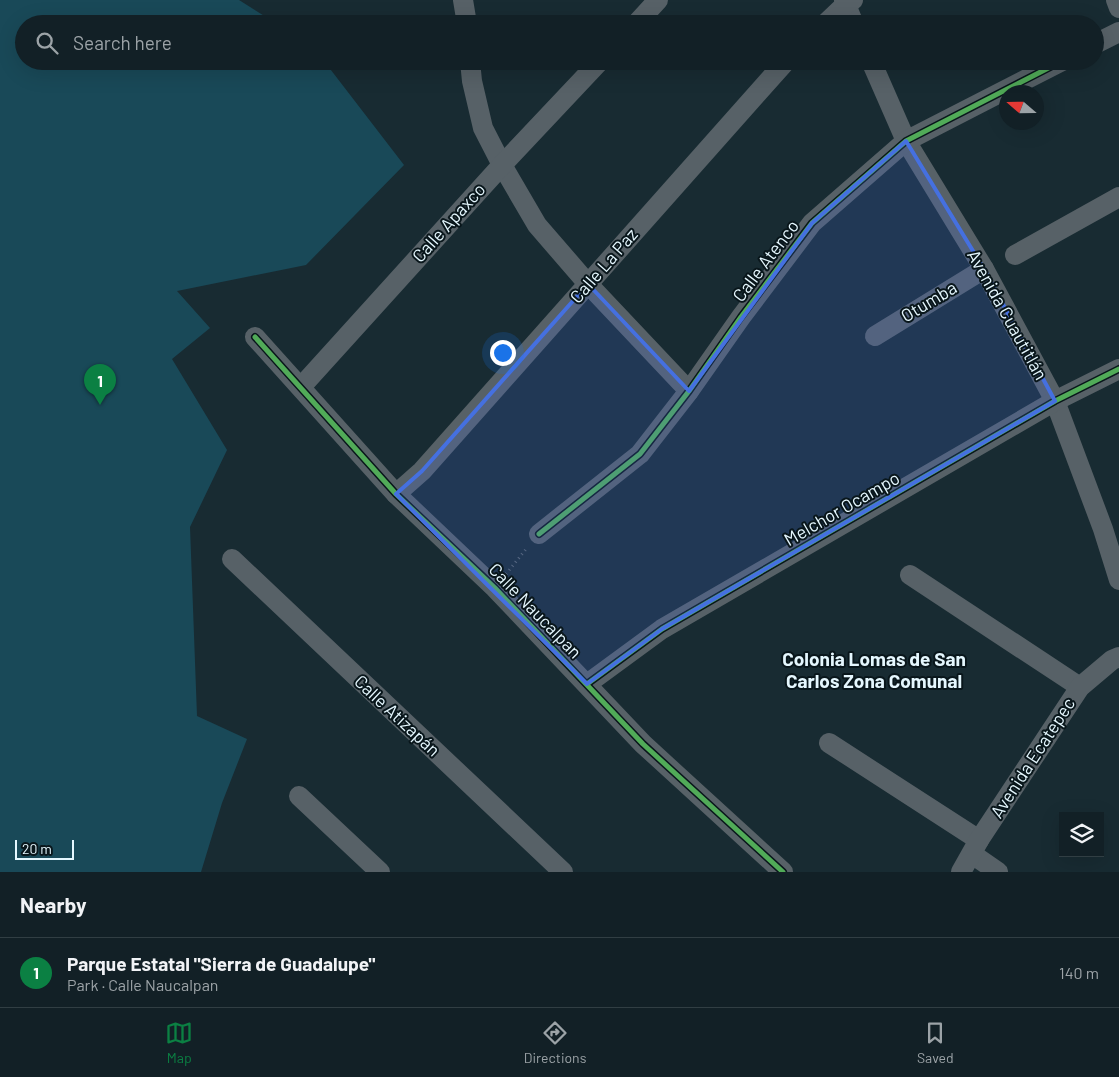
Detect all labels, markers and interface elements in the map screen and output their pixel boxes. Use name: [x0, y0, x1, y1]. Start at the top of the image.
search box: [15, 15, 1104, 70]
icon: search: [33, 29, 61, 57]
text: Search here: [73, 31, 172, 54]
north arrow: [999, 85, 1044, 130]
street label: Calle Apaxco: [407, 178, 490, 266]
street label: Calle Atenco: [727, 215, 803, 306]
street label: Calle La Paz: [565, 223, 642, 307]
street label: Avenida Cuautitlán: [963, 246, 1053, 383]
street label: Otumba: [897, 276, 960, 326]
your location: [490, 340, 516, 366]
pin: 1: [84, 364, 116, 405]
street label: Melchor Ocampo: [780, 466, 903, 550]
street label: Calle Naucalpan: [485, 558, 587, 663]
district label: Colonia Lomas de San Carlos Zona Comunal: [782, 647, 966, 692]
street label: Calle Atizapán: [350, 670, 445, 761]
street label: Avenida Ecatepec: [985, 693, 1079, 822]
map controls: [1059, 812, 1104, 857]
button: layers: [1059, 812, 1104, 857]
scale bar: [15, 837, 74, 860]
text: 20 m: [22, 840, 52, 857]
text: Nearby: [20, 892, 86, 917]
text: Parque Estatal "Sierra de Guadalupe": [67, 952, 375, 975]
text: 1: [33, 963, 39, 982]
text: 140 m: [1059, 963, 1099, 982]
text: Park · Calle Naucalpan: [67, 975, 218, 994]
tab: Map: [165, 1019, 193, 1066]
tab: Directions: [524, 1019, 586, 1066]
tab: Saved: [917, 1019, 954, 1066]

